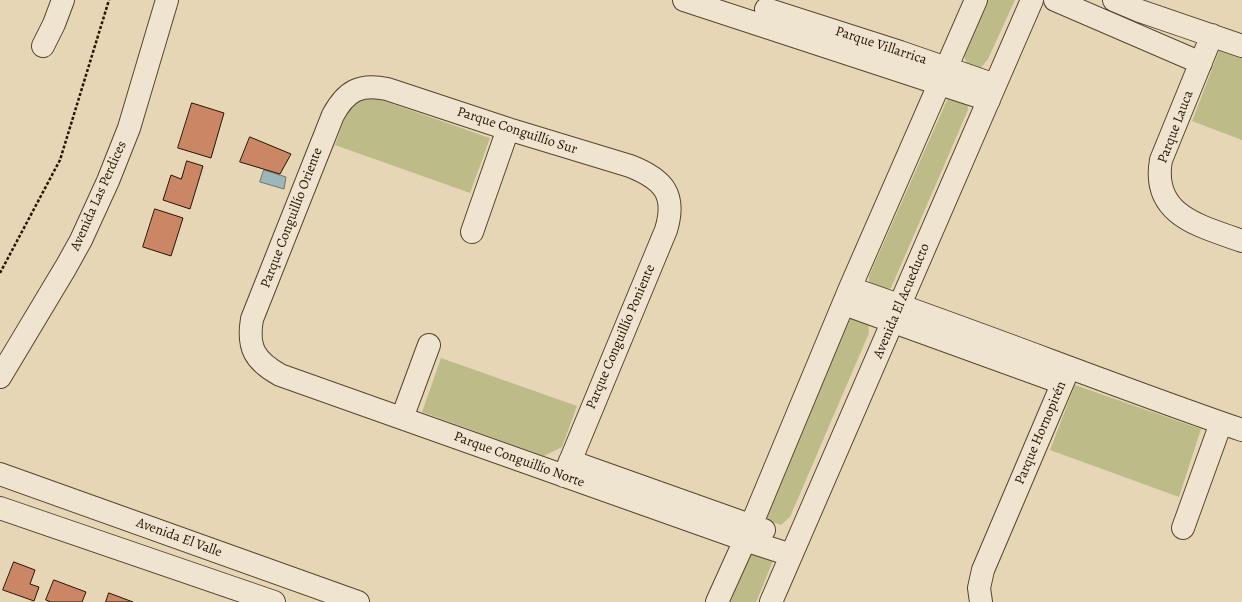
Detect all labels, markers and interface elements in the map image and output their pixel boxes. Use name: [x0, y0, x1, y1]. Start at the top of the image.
street label: Parque Villarrica: [833, 23, 929, 69]
street label: Parque Lauca: [1154, 88, 1198, 166]
street label: Parque Conguillío Sur: [455, 104, 579, 158]
street label: Avenida Las Perdices: [67, 139, 131, 253]
street label: Parque Conguillío Oriente: [257, 145, 327, 291]
street label: Avenida El Acueducto: [870, 241, 934, 361]
street label: Parque Conguillío Poniente: [583, 262, 659, 412]
street label: Parque Hornopirén: [1012, 379, 1070, 487]
street label: Parque Conguillío Norte: [451, 428, 587, 492]
street label: Avenida El Valle: [134, 515, 224, 561]

